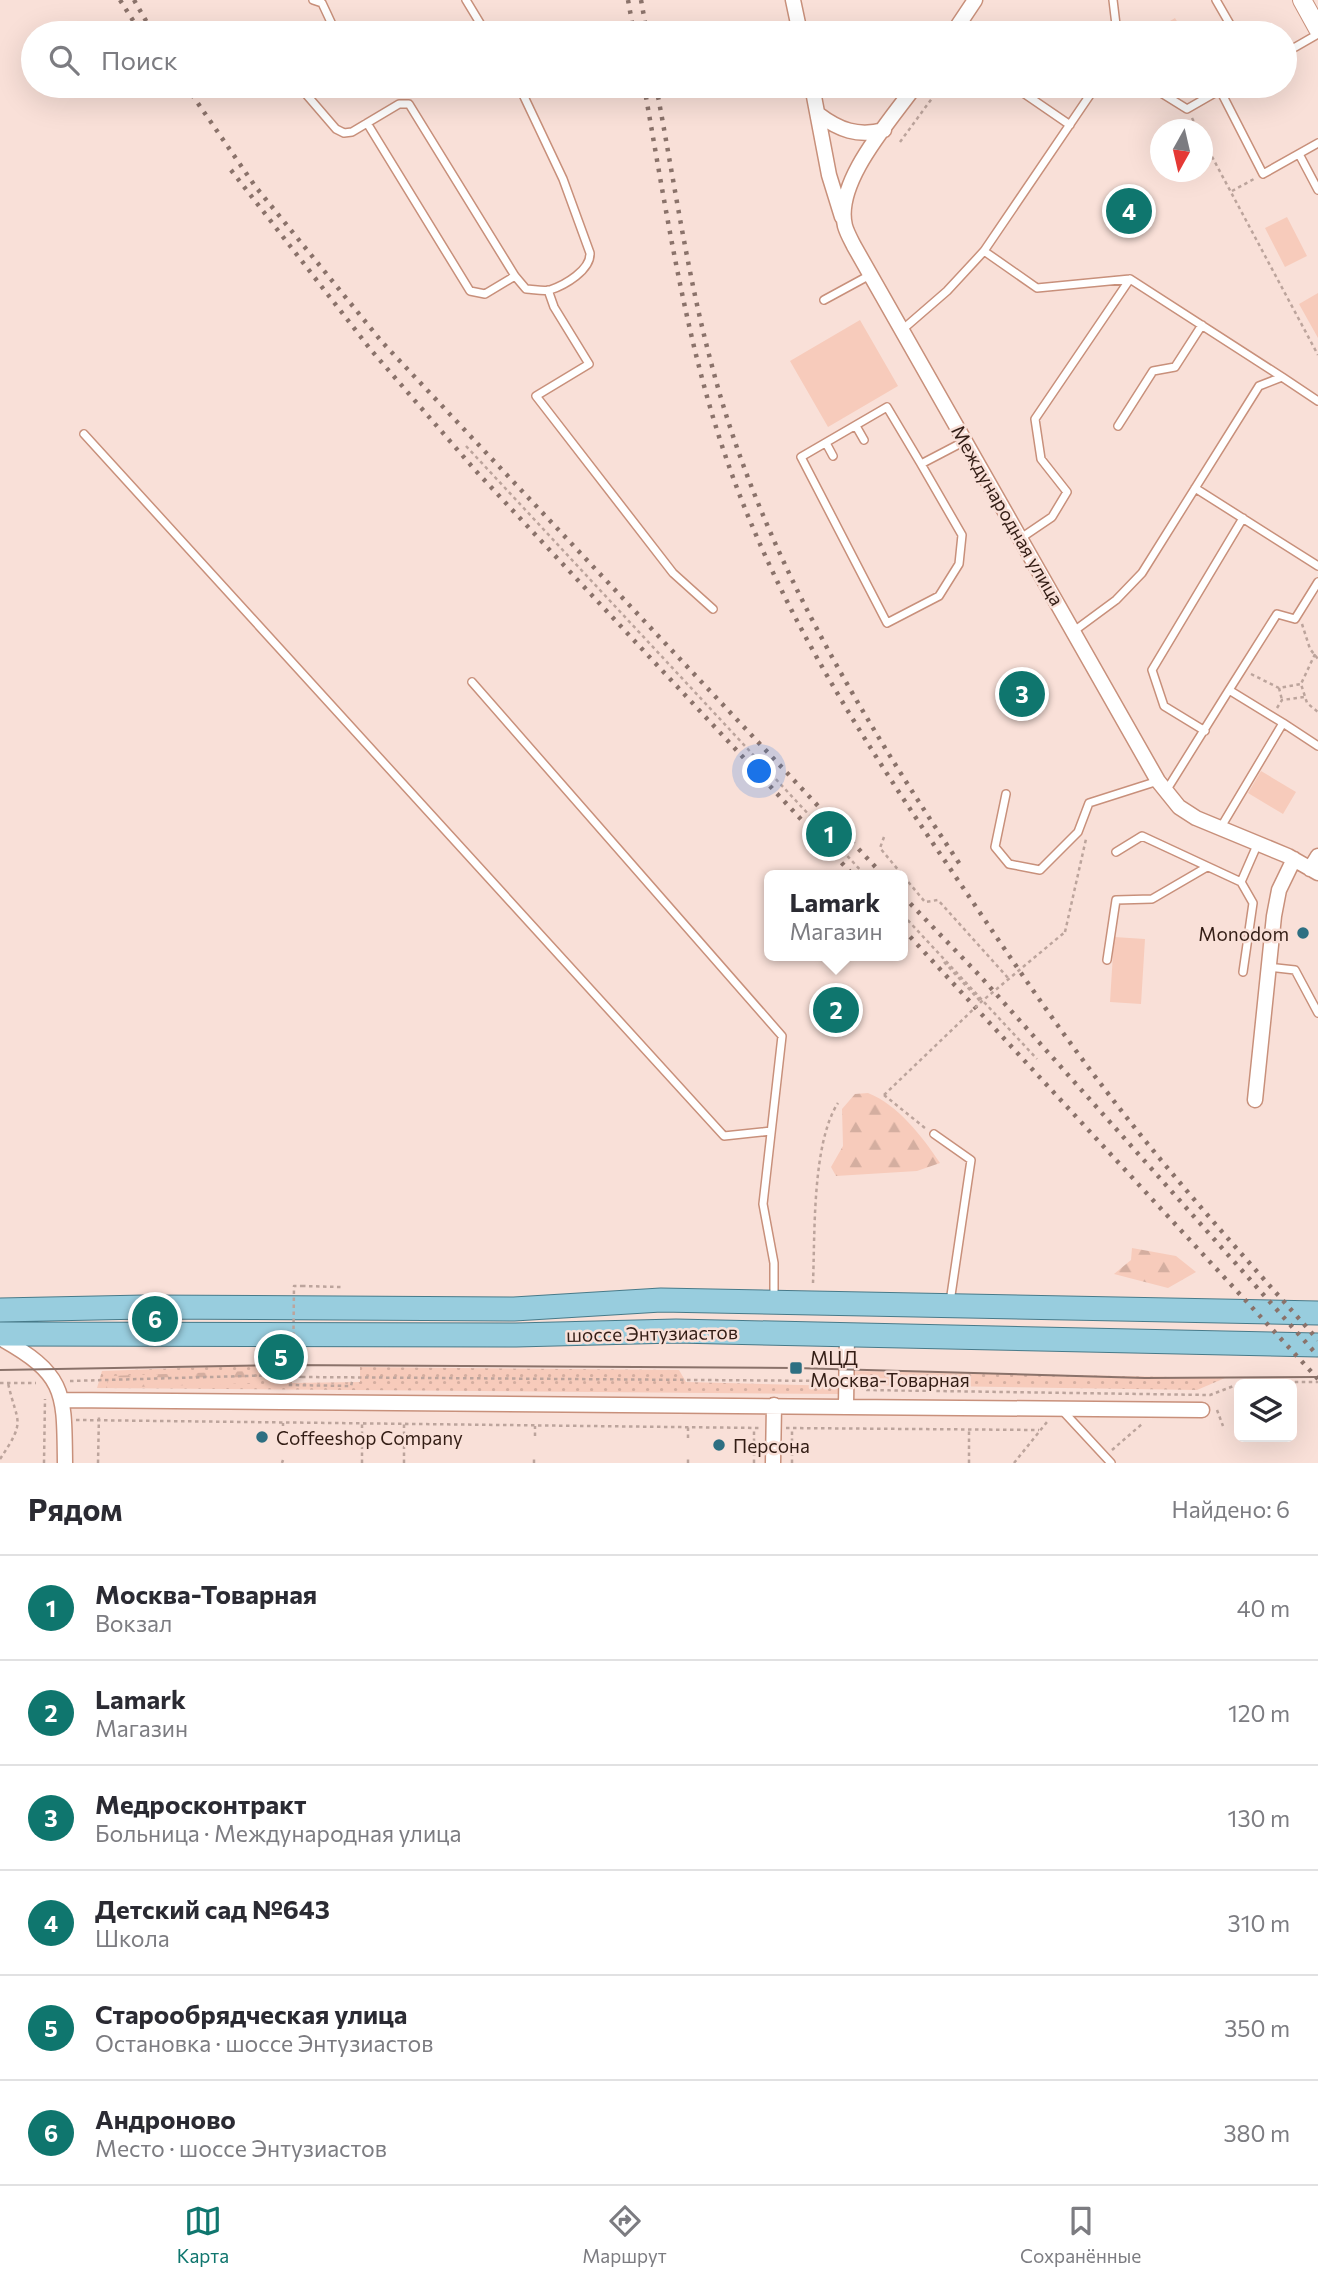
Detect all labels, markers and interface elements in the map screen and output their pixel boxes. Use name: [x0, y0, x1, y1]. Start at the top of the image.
search box: [21, 21, 1297, 98]
icon: search: [45, 41, 83, 79]
text: Поиск: [101, 44, 178, 75]
north arrow: [1150, 119, 1213, 182]
pin: 4: [1106, 185, 1152, 237]
street label: Международная улица: [947, 421, 1069, 609]
pin: 3: [999, 668, 1045, 720]
your location: [742, 754, 776, 788]
pin: 1: [806, 808, 852, 860]
popup: [764, 870, 908, 961]
text: Lamark: [789, 886, 880, 917]
text: Магазин: [789, 917, 883, 945]
place label: Monodom: [1198, 922, 1289, 945]
marker: Monodom: [1295, 925, 1311, 941]
pin: 2: [813, 984, 859, 1036]
pin: 6: [132, 1293, 178, 1345]
street label: шоссе Энтузиастов: [566, 1320, 738, 1346]
pin: 5: [258, 1331, 304, 1383]
place label: МЦД Москва-Товарная: [810, 1346, 970, 1391]
marker: МЦД Москва-Товарная: [788, 1360, 804, 1376]
map controls: [1234, 1379, 1297, 1442]
button: layers: [1234, 1379, 1297, 1442]
place label: Coffeeshop Company: [276, 1426, 463, 1449]
marker: Coffeeshop Company: [254, 1429, 270, 1445]
place label: Персона: [733, 1434, 810, 1457]
marker: Персона: [711, 1437, 727, 1453]
text: Рядом: [28, 1490, 122, 1527]
text: Найдено: 6: [1171, 1495, 1290, 1523]
text: Москва-Товарная: [95, 1578, 317, 1609]
text: 1: [46, 1594, 56, 1622]
text: 40 m: [1237, 1594, 1290, 1622]
text: Вокзал: [95, 1609, 172, 1637]
text: Lamark: [95, 1683, 186, 1714]
text: 2: [44, 1699, 58, 1727]
text: 120 m: [1228, 1699, 1290, 1727]
text: Магазин: [95, 1714, 188, 1742]
text: Медросконтракт: [95, 1788, 307, 1819]
text: 3: [44, 1804, 58, 1832]
text: 130 m: [1228, 1804, 1290, 1832]
text: Больница · Международная улица: [95, 1819, 461, 1847]
text: Детский сад №643: [95, 1893, 330, 1924]
text: 4: [44, 1909, 58, 1937]
text: 310 m: [1228, 1909, 1290, 1937]
text: Школа: [95, 1924, 170, 1952]
text: Старообрядческая улица: [95, 1998, 407, 2029]
text: 5: [44, 2014, 58, 2042]
text: 350 m: [1224, 2014, 1290, 2042]
text: Остановка · шоссе Энтузиастов: [95, 2029, 433, 2057]
text: Андроново: [95, 2103, 236, 2134]
text: 6: [44, 2119, 58, 2147]
text: 380 m: [1223, 2119, 1290, 2147]
text: Место · шоссе Энтузиастов: [95, 2134, 387, 2162]
tab: Карта: [177, 2202, 229, 2267]
tab: Маршрут: [582, 2202, 667, 2267]
tab: Сохранённые: [1020, 2202, 1141, 2267]

